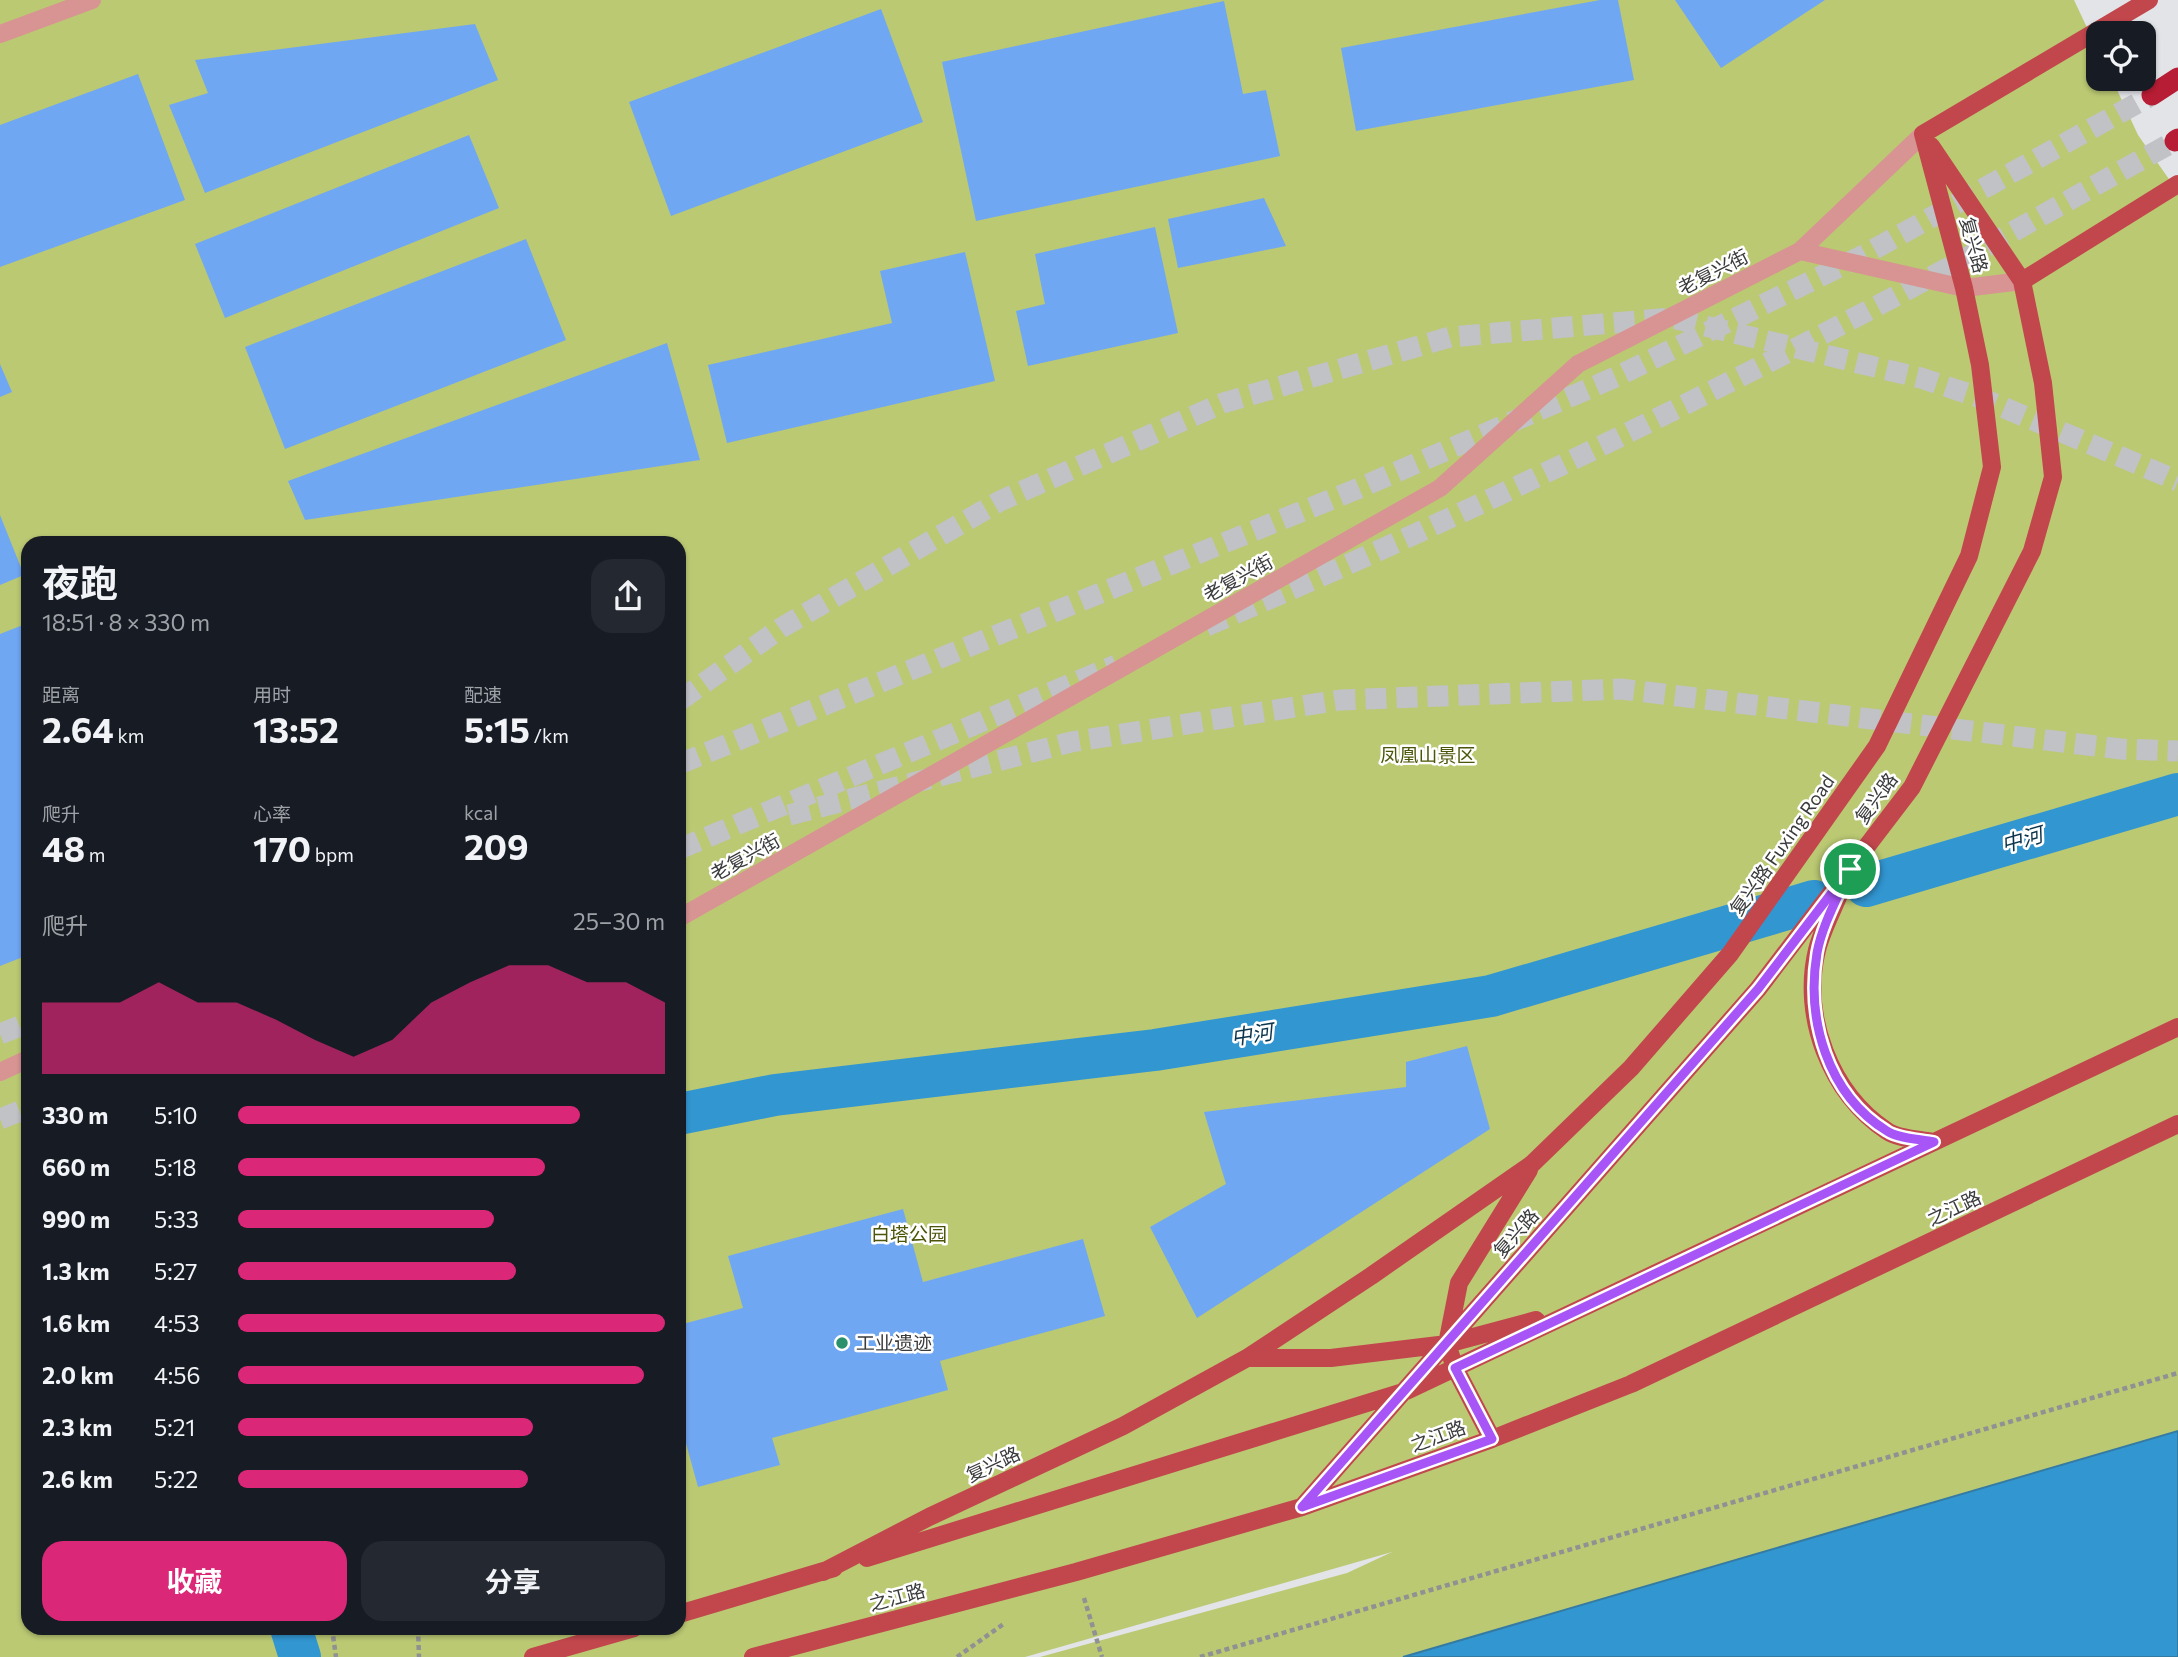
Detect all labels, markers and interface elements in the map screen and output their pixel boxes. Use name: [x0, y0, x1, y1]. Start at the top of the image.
map controls: [2086, 21, 2156, 91]
button: locate: [2086, 21, 2156, 91]
street label: 复兴路: [1956, 214, 1993, 275]
street label: 老复兴街: [1674, 244, 1752, 299]
street label: 老复兴街: [1199, 549, 1277, 606]
text: 夜跑: [42, 558, 118, 605]
button: share: [591, 559, 665, 633]
text: 18:51 · 8 × 330 m: [42, 608, 210, 636]
text: 距离: [42, 683, 80, 706]
text: 用时: [253, 683, 291, 706]
text: 配速: [464, 683, 502, 706]
text: 2.64: [42, 707, 114, 750]
text: 13:52: [253, 707, 339, 750]
text: 5:15: [464, 707, 530, 750]
text: km: [114, 724, 144, 747]
text: /km: [530, 724, 569, 747]
park label: 凤凰山景区: [1380, 743, 1476, 766]
street label: 复兴路: [1850, 768, 1902, 828]
street label: 复兴路 Fuxing Road: [1725, 770, 1839, 919]
text: kcal: [464, 801, 498, 824]
text: 爬升: [42, 802, 80, 825]
text: 心率: [253, 802, 291, 825]
water label: 中河: [1998, 820, 2049, 856]
text: 209: [464, 824, 529, 867]
text: 48: [42, 826, 85, 869]
text: 170: [253, 826, 311, 869]
street label: 老复兴街: [706, 828, 784, 885]
pin: [1820, 839, 1880, 899]
text: m: [85, 843, 105, 866]
text: bpm: [311, 843, 354, 866]
icon: arrive: [1831, 850, 1869, 888]
text: 25–30 m: [573, 907, 665, 935]
text: 爬升: [42, 911, 88, 939]
water label: 中河: [1229, 1017, 1278, 1049]
text: 330 m: [42, 1101, 108, 1129]
text: 5:10: [154, 1101, 197, 1129]
text: 660 m: [42, 1153, 110, 1181]
text: 5:18: [154, 1153, 196, 1181]
street label: 之江路: [1923, 1185, 1984, 1230]
street label: 复兴路: [1488, 1204, 1543, 1262]
text: 990 m: [42, 1205, 110, 1233]
text: 5:33: [154, 1205, 199, 1233]
park label: 白塔公园: [871, 1222, 947, 1245]
text: 1.3 km: [42, 1257, 110, 1285]
text: 5:27: [154, 1257, 197, 1285]
text: 1.6 km: [42, 1309, 110, 1337]
text: 4:53: [154, 1309, 200, 1337]
place label: 工业遗迹: [856, 1331, 932, 1354]
marker: 工业遗迹: [834, 1335, 850, 1351]
text: 2.0 km: [42, 1361, 114, 1389]
text: 4:56: [154, 1361, 200, 1389]
text: 2.3 km: [42, 1413, 112, 1441]
text: 5:21: [154, 1413, 195, 1441]
street label: 之江路: [1407, 1415, 1469, 1456]
street label: 复兴路: [962, 1441, 1023, 1486]
text: 2.6 km: [42, 1465, 113, 1493]
text: 5:22: [154, 1465, 198, 1493]
button: 收藏: [42, 1541, 347, 1621]
button: 分享: [361, 1541, 665, 1621]
street label: 之江路: [866, 1578, 927, 1615]

